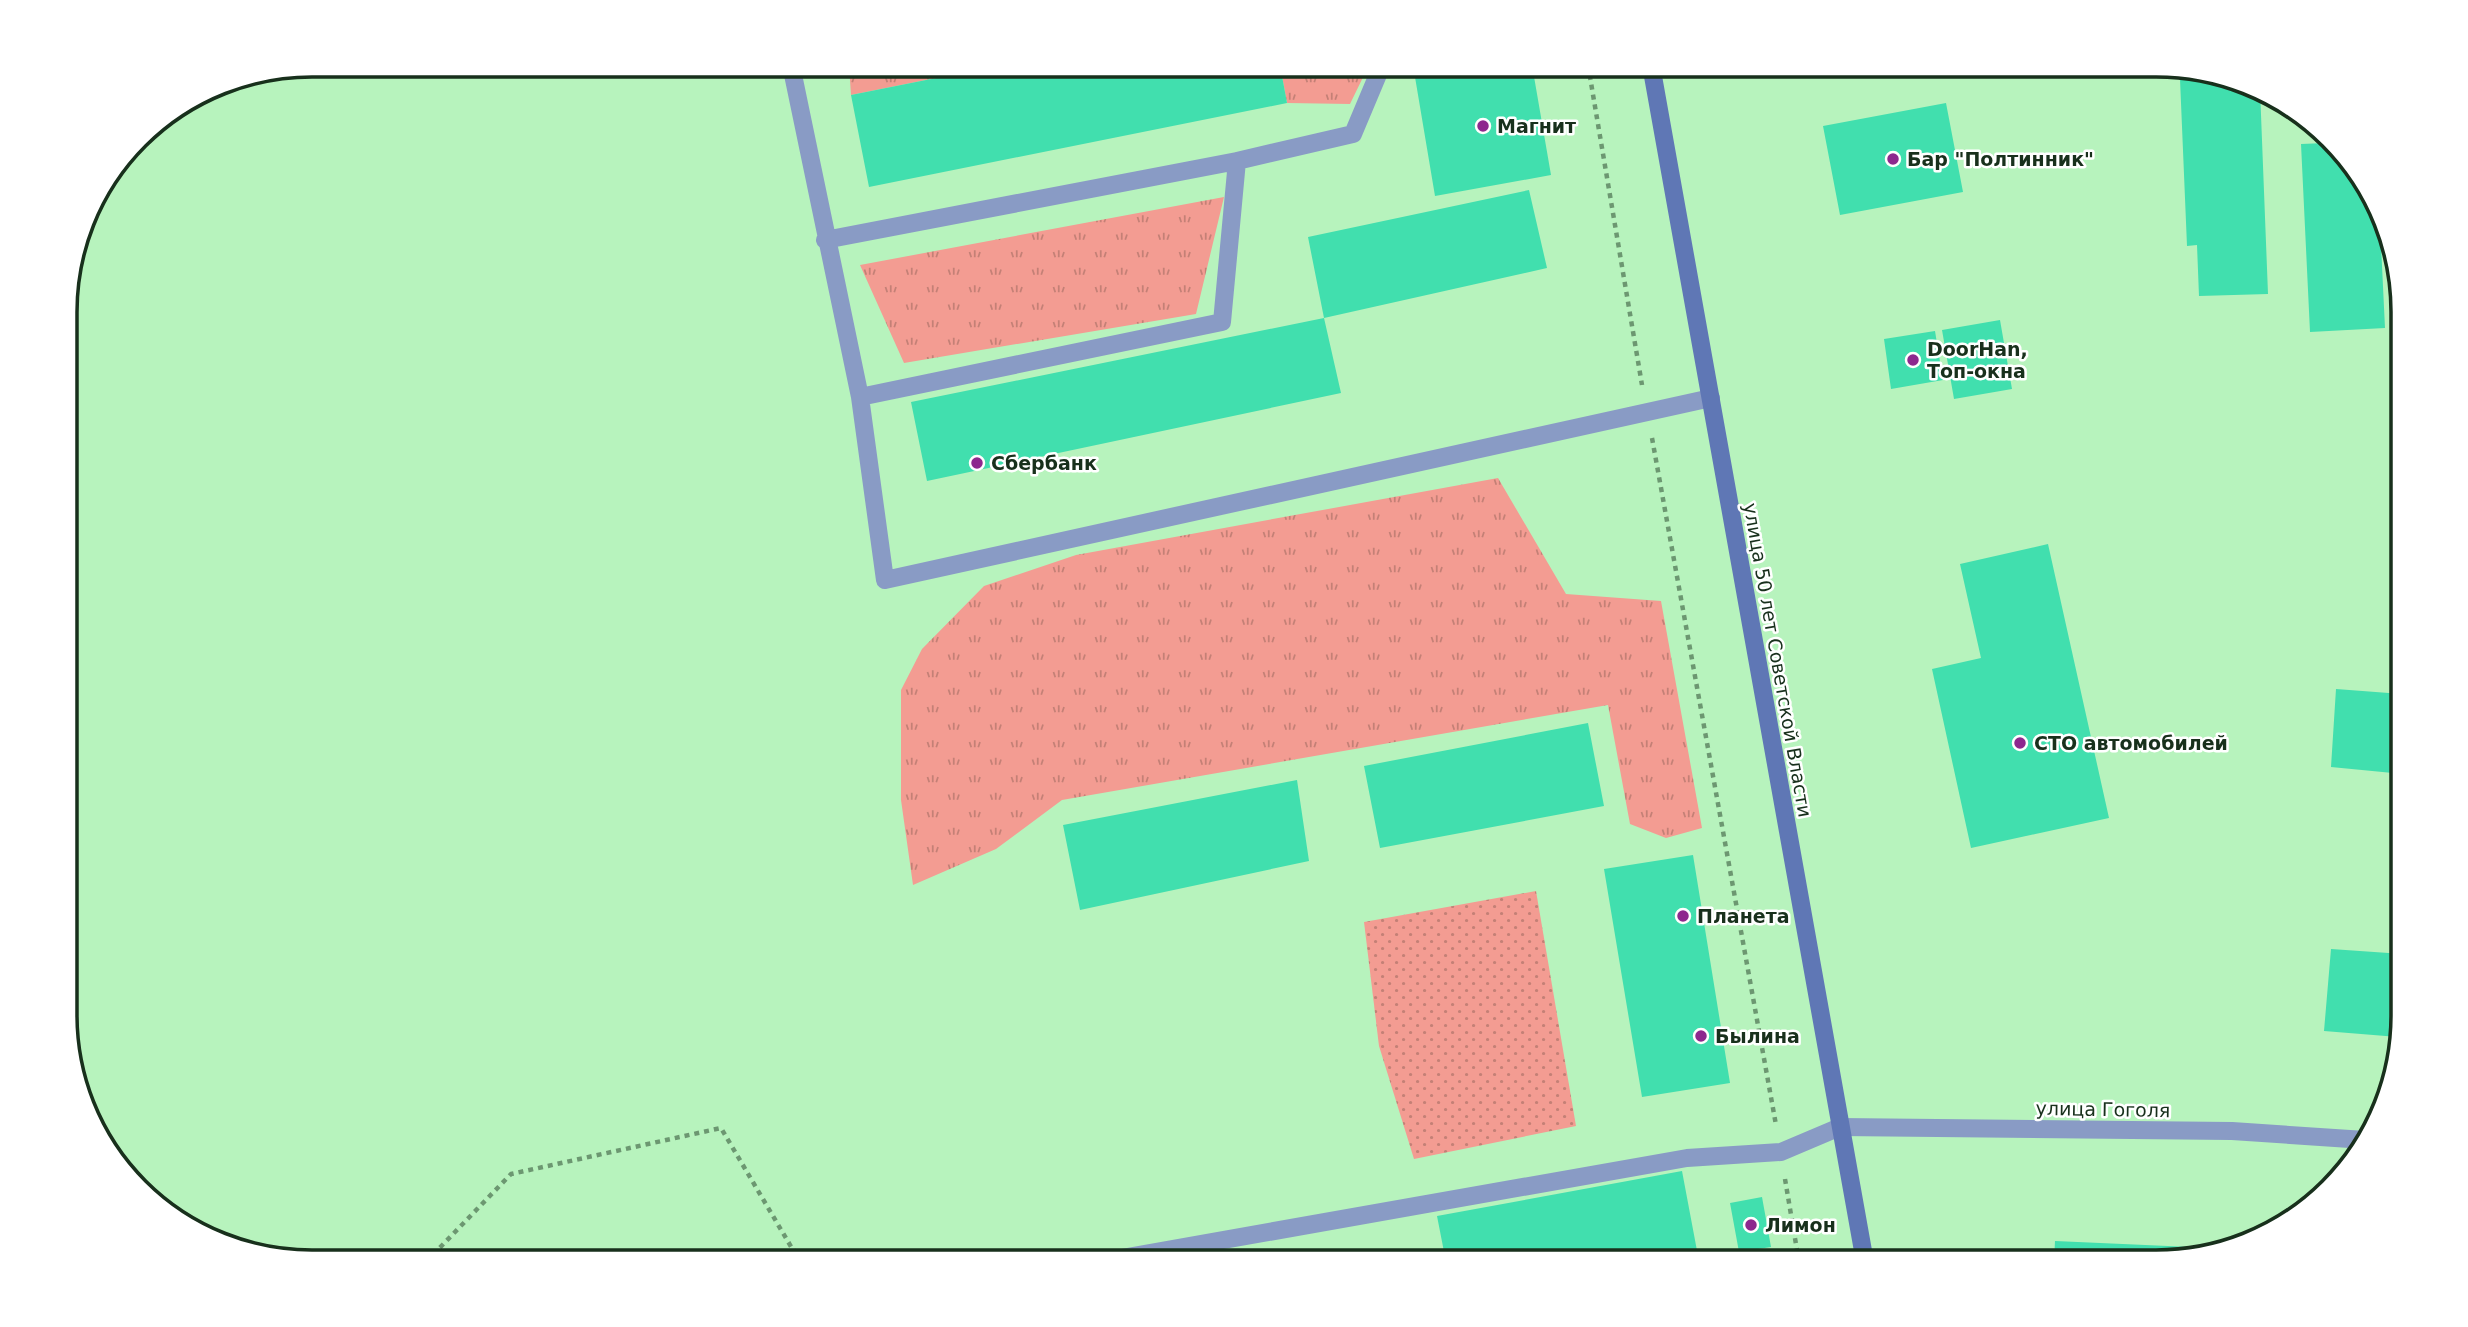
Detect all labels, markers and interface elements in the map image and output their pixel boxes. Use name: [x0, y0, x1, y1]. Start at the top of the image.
place label: Магнит: [1497, 115, 1576, 137]
marker: Магнит: [1475, 118, 1491, 134]
place label: Бар "Полтинник": [1907, 148, 2094, 170]
marker: Бар "Полтинник": [1885, 151, 1901, 167]
place label: DoorHan, Топ-окна: [1927, 338, 2028, 382]
marker: DoorHan, Топ-окна: [1905, 352, 1921, 368]
place label: Сбербанк: [991, 452, 1097, 474]
marker: Сбербанк: [969, 455, 985, 471]
street label: улица 50 лет Советской Власти: [1739, 501, 1817, 819]
place label: СТО автомобилей: [2034, 732, 2228, 754]
marker: СТО автомобилей: [2012, 735, 2028, 751]
place label: Планета: [1697, 905, 1790, 927]
marker: Планета: [1675, 908, 1691, 924]
place label: Былина: [1715, 1025, 1800, 1047]
marker: Былина: [1693, 1028, 1709, 1044]
street label: улица Гоголя: [2035, 1097, 2171, 1121]
place label: Лимон: [1765, 1214, 1836, 1236]
marker: Лимон: [1743, 1217, 1759, 1233]

